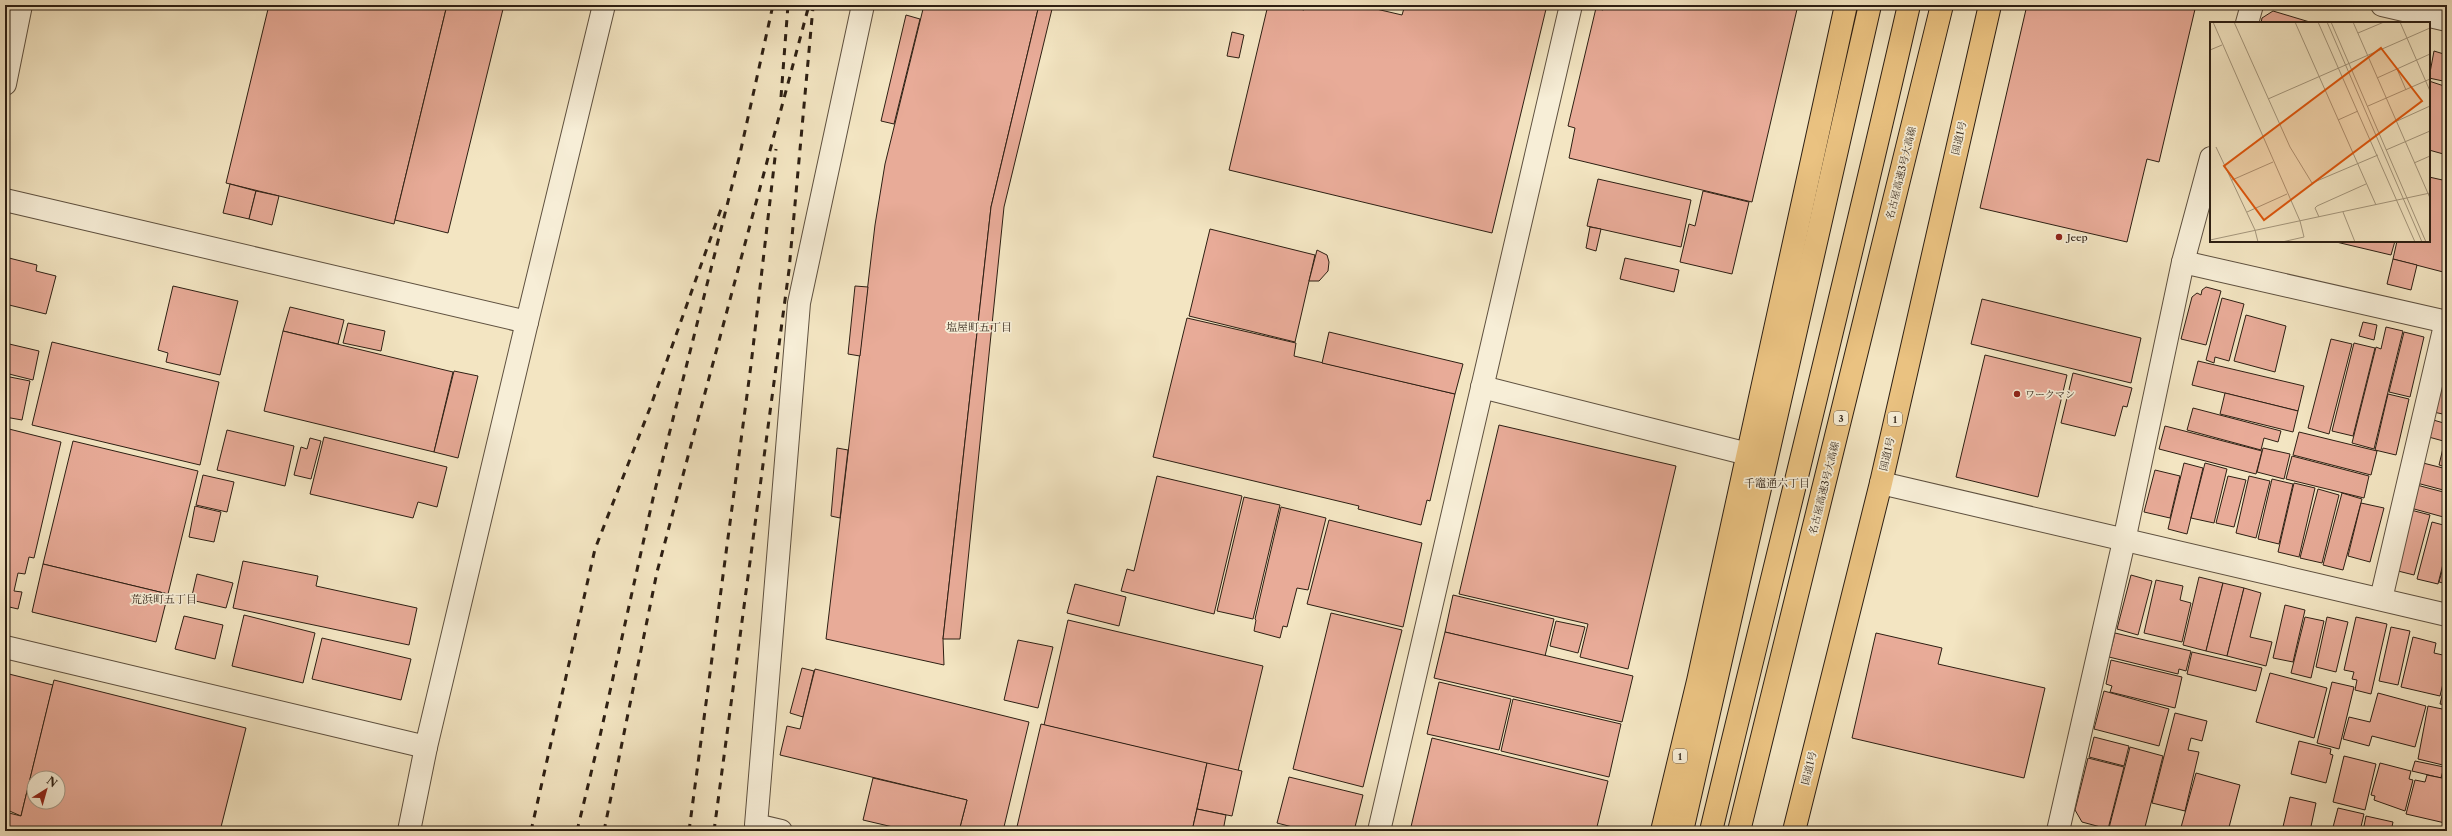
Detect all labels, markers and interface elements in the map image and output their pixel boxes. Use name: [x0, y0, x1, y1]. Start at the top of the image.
inset map: [2210, 22, 2430, 242]
street label: 国道1号: [1949, 120, 1969, 156]
street label: 名古屋高速3号大高線: [1883, 125, 1919, 221]
place label: Jeep: [2065, 231, 2088, 244]
marker: Jeep: [2054, 232, 2064, 242]
district label: 塩屋町五丁目: [946, 320, 1012, 334]
place label: ワークマン: [2025, 388, 2075, 401]
marker: ワークマン: [2012, 389, 2022, 399]
road number: 3: [1834, 411, 1848, 425]
road number: 1: [1888, 412, 1902, 426]
street label: 国道1号: [1877, 436, 1897, 472]
street label: 名古屋高速3号大高線: [1806, 440, 1842, 536]
district label: 千竈通六丁目: [1744, 476, 1810, 490]
district label: 荒浜町五丁目: [131, 592, 197, 606]
road number: 1: [1673, 749, 1687, 763]
street label: 国道1号: [1799, 750, 1819, 786]
north arrow: [26, 770, 66, 810]
text: N: [44, 774, 60, 791]

